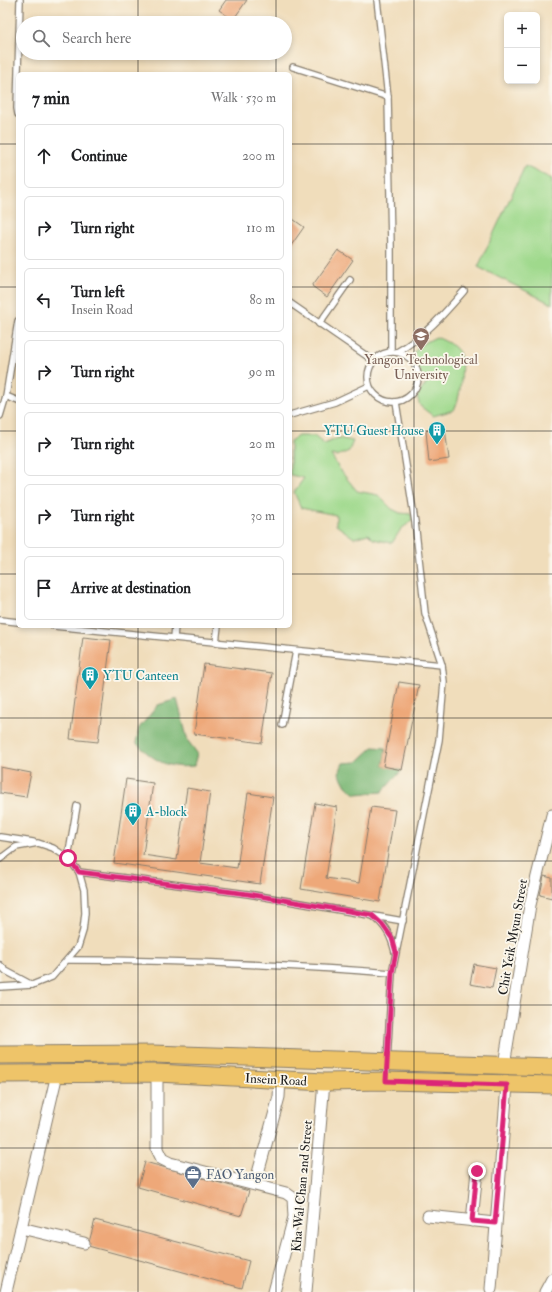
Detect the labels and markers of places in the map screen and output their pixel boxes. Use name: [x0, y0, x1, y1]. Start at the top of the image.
school or university icon: Yangon Technological University: [411, 326, 431, 351]
place label: Yangon Technological University: [364, 352, 478, 384]
building icon: YTU Guest House: [427, 420, 447, 445]
place label: YTU Guest House: [324, 423, 425, 439]
building icon: YTU Canteen: [80, 665, 100, 690]
place label: YTU Canteen: [103, 668, 179, 684]
building icon: A-block: [123, 801, 143, 826]
place label: A-block: [145, 804, 188, 820]
office icon: FAO Yangon: [183, 1164, 203, 1189]
place label: FAO Yangon: [206, 1167, 275, 1183]

